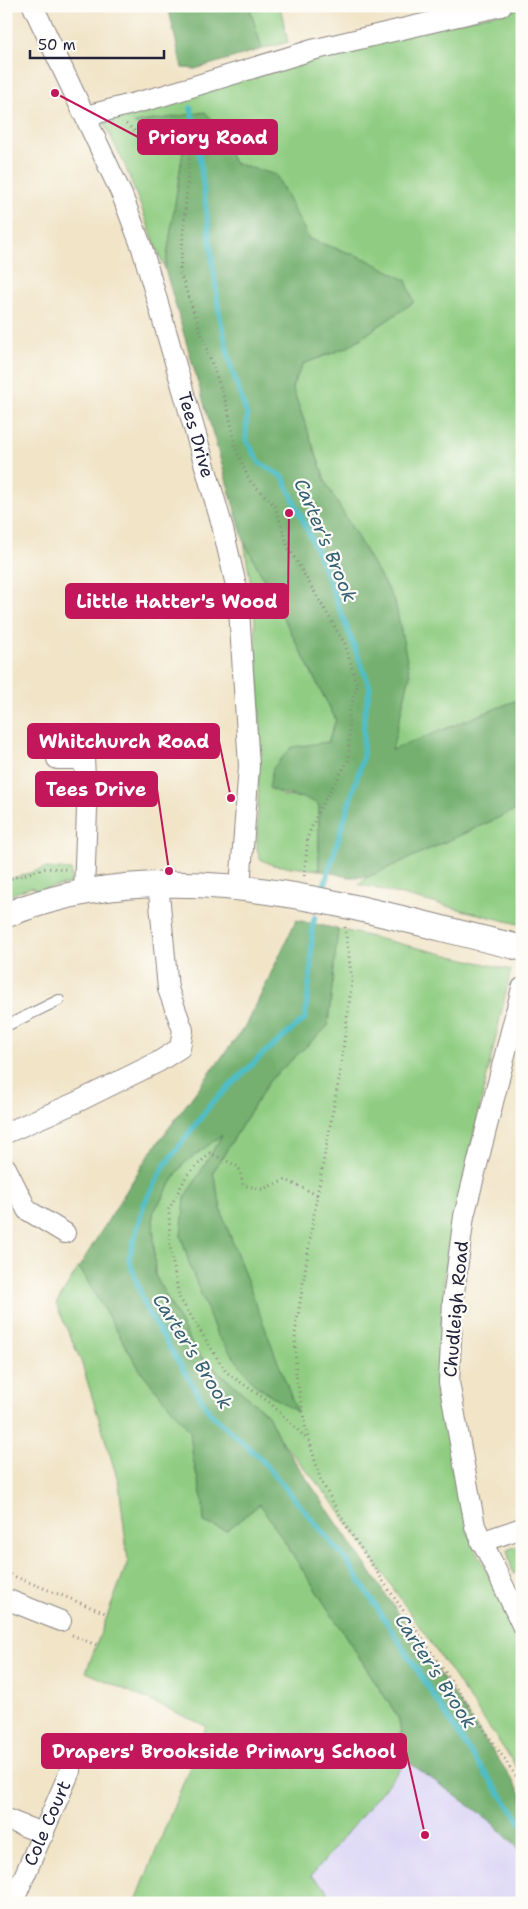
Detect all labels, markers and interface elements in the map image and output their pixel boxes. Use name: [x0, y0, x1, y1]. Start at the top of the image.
scale bar: [30, 28, 164, 60]
text: 50 m: [38, 35, 76, 55]
callout: Priory Road: [138, 120, 277, 154]
text: Priory Road: [148, 125, 268, 150]
street label: Tees Drive: [172, 389, 220, 481]
water label: Carter's Brook: [288, 474, 363, 606]
callout: Little Hatter's Wood: [66, 584, 288, 618]
text: Little Hatter's Wood: [76, 589, 278, 614]
callout: Whitchurch Road: [28, 724, 219, 758]
text: Whitchurch Road: [39, 729, 209, 754]
callout: Tees Drive: [36, 772, 157, 806]
text: Tees Drive: [46, 777, 146, 802]
street label: Chudleigh Road: [438, 1240, 474, 1378]
water label: Carter's Brook: [147, 1289, 238, 1414]
water label: Carter's Brook: [389, 1609, 482, 1734]
callout: Drapers' Brookside Primary School: [42, 1734, 406, 1768]
text: Drapers' Brookside Primary School: [52, 1739, 396, 1764]
street label: Cole Court: [18, 1777, 76, 1870]

